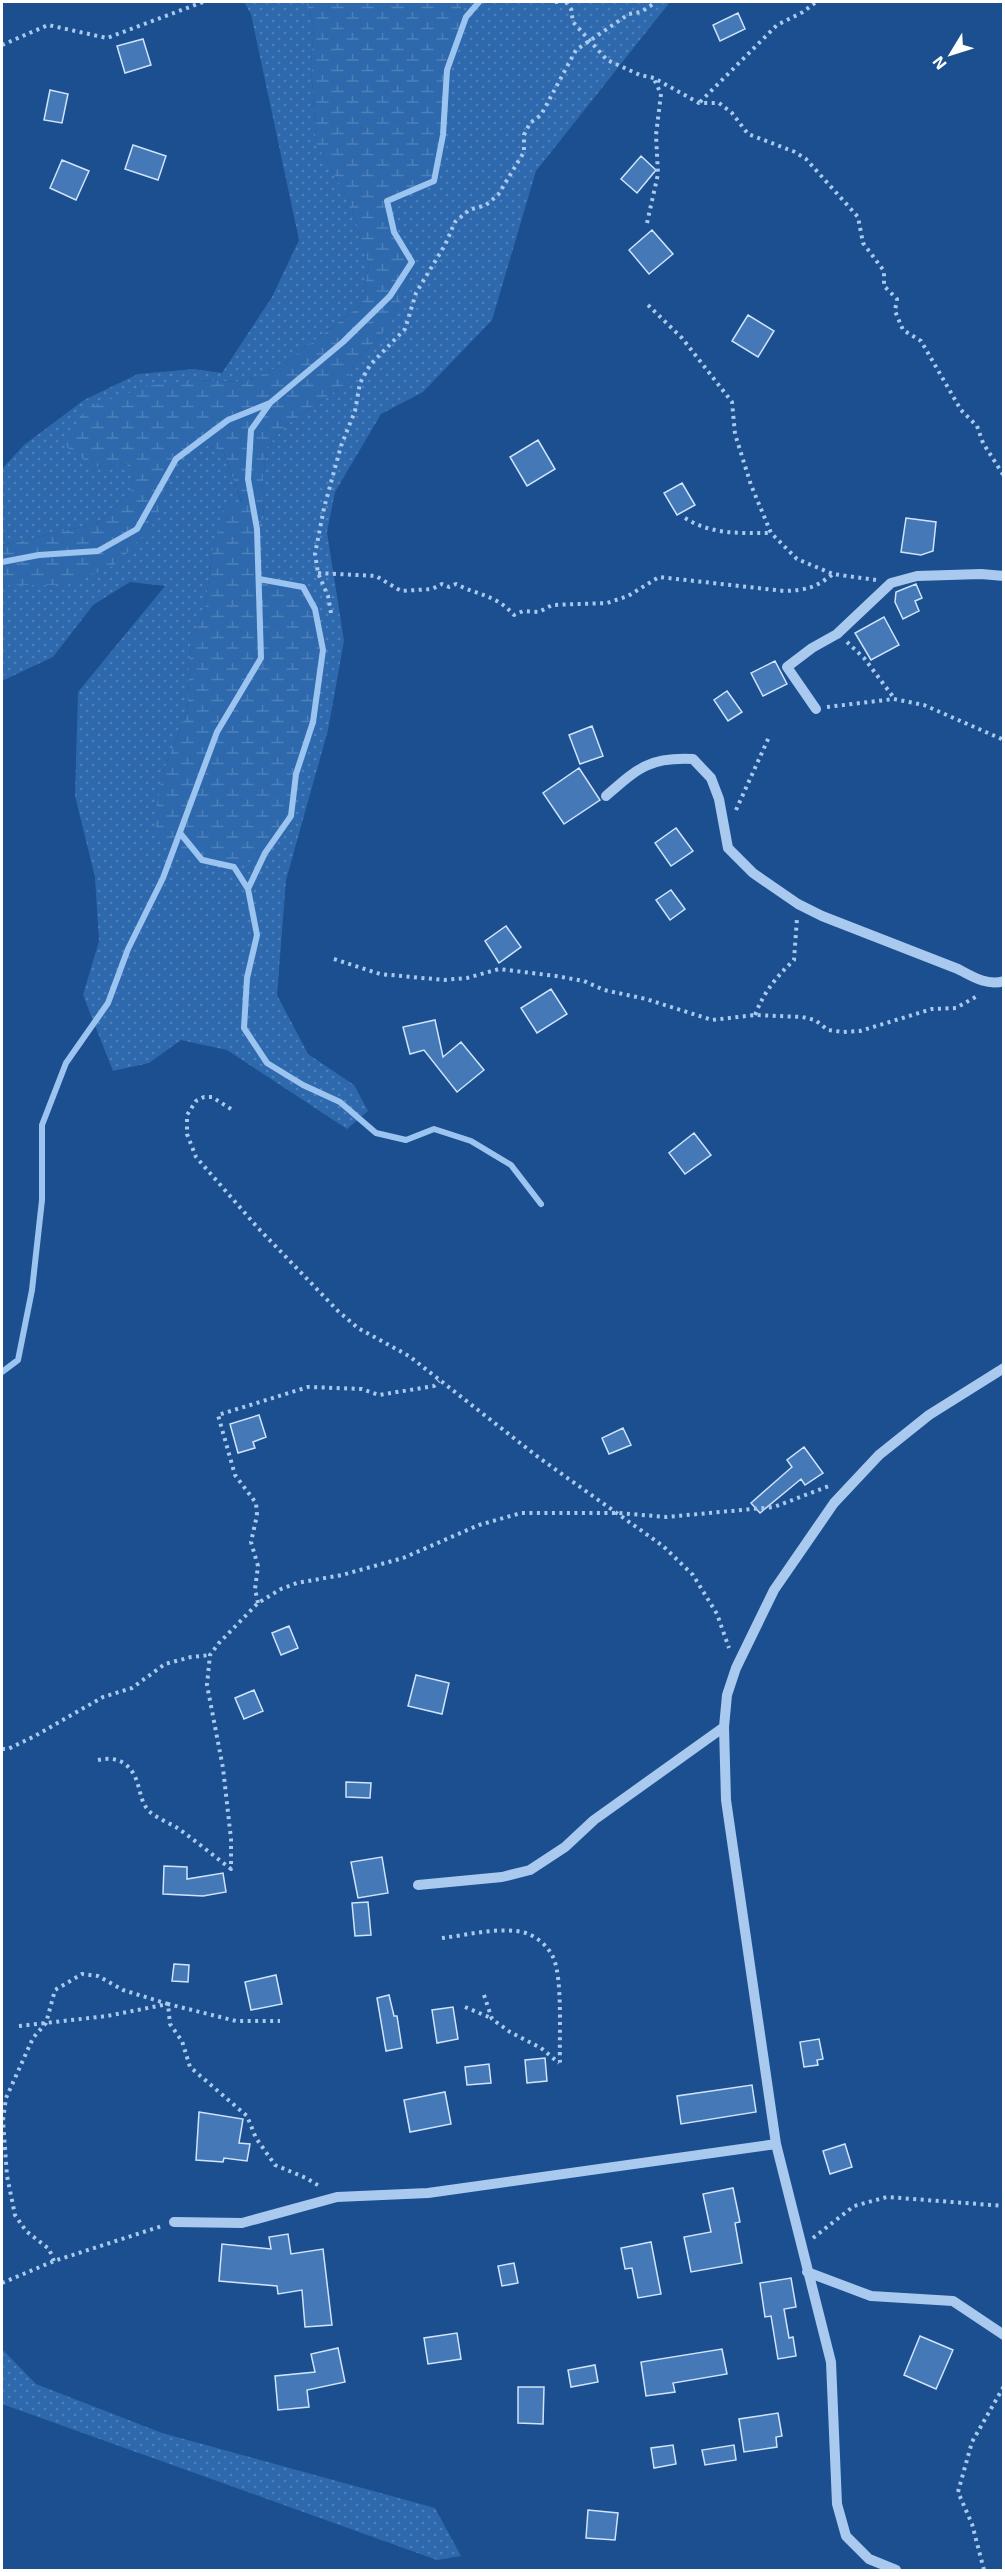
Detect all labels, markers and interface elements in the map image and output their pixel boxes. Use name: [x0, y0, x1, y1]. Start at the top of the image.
north arrow: [921, 24, 981, 84]
text: N: [928, 53, 950, 74]

